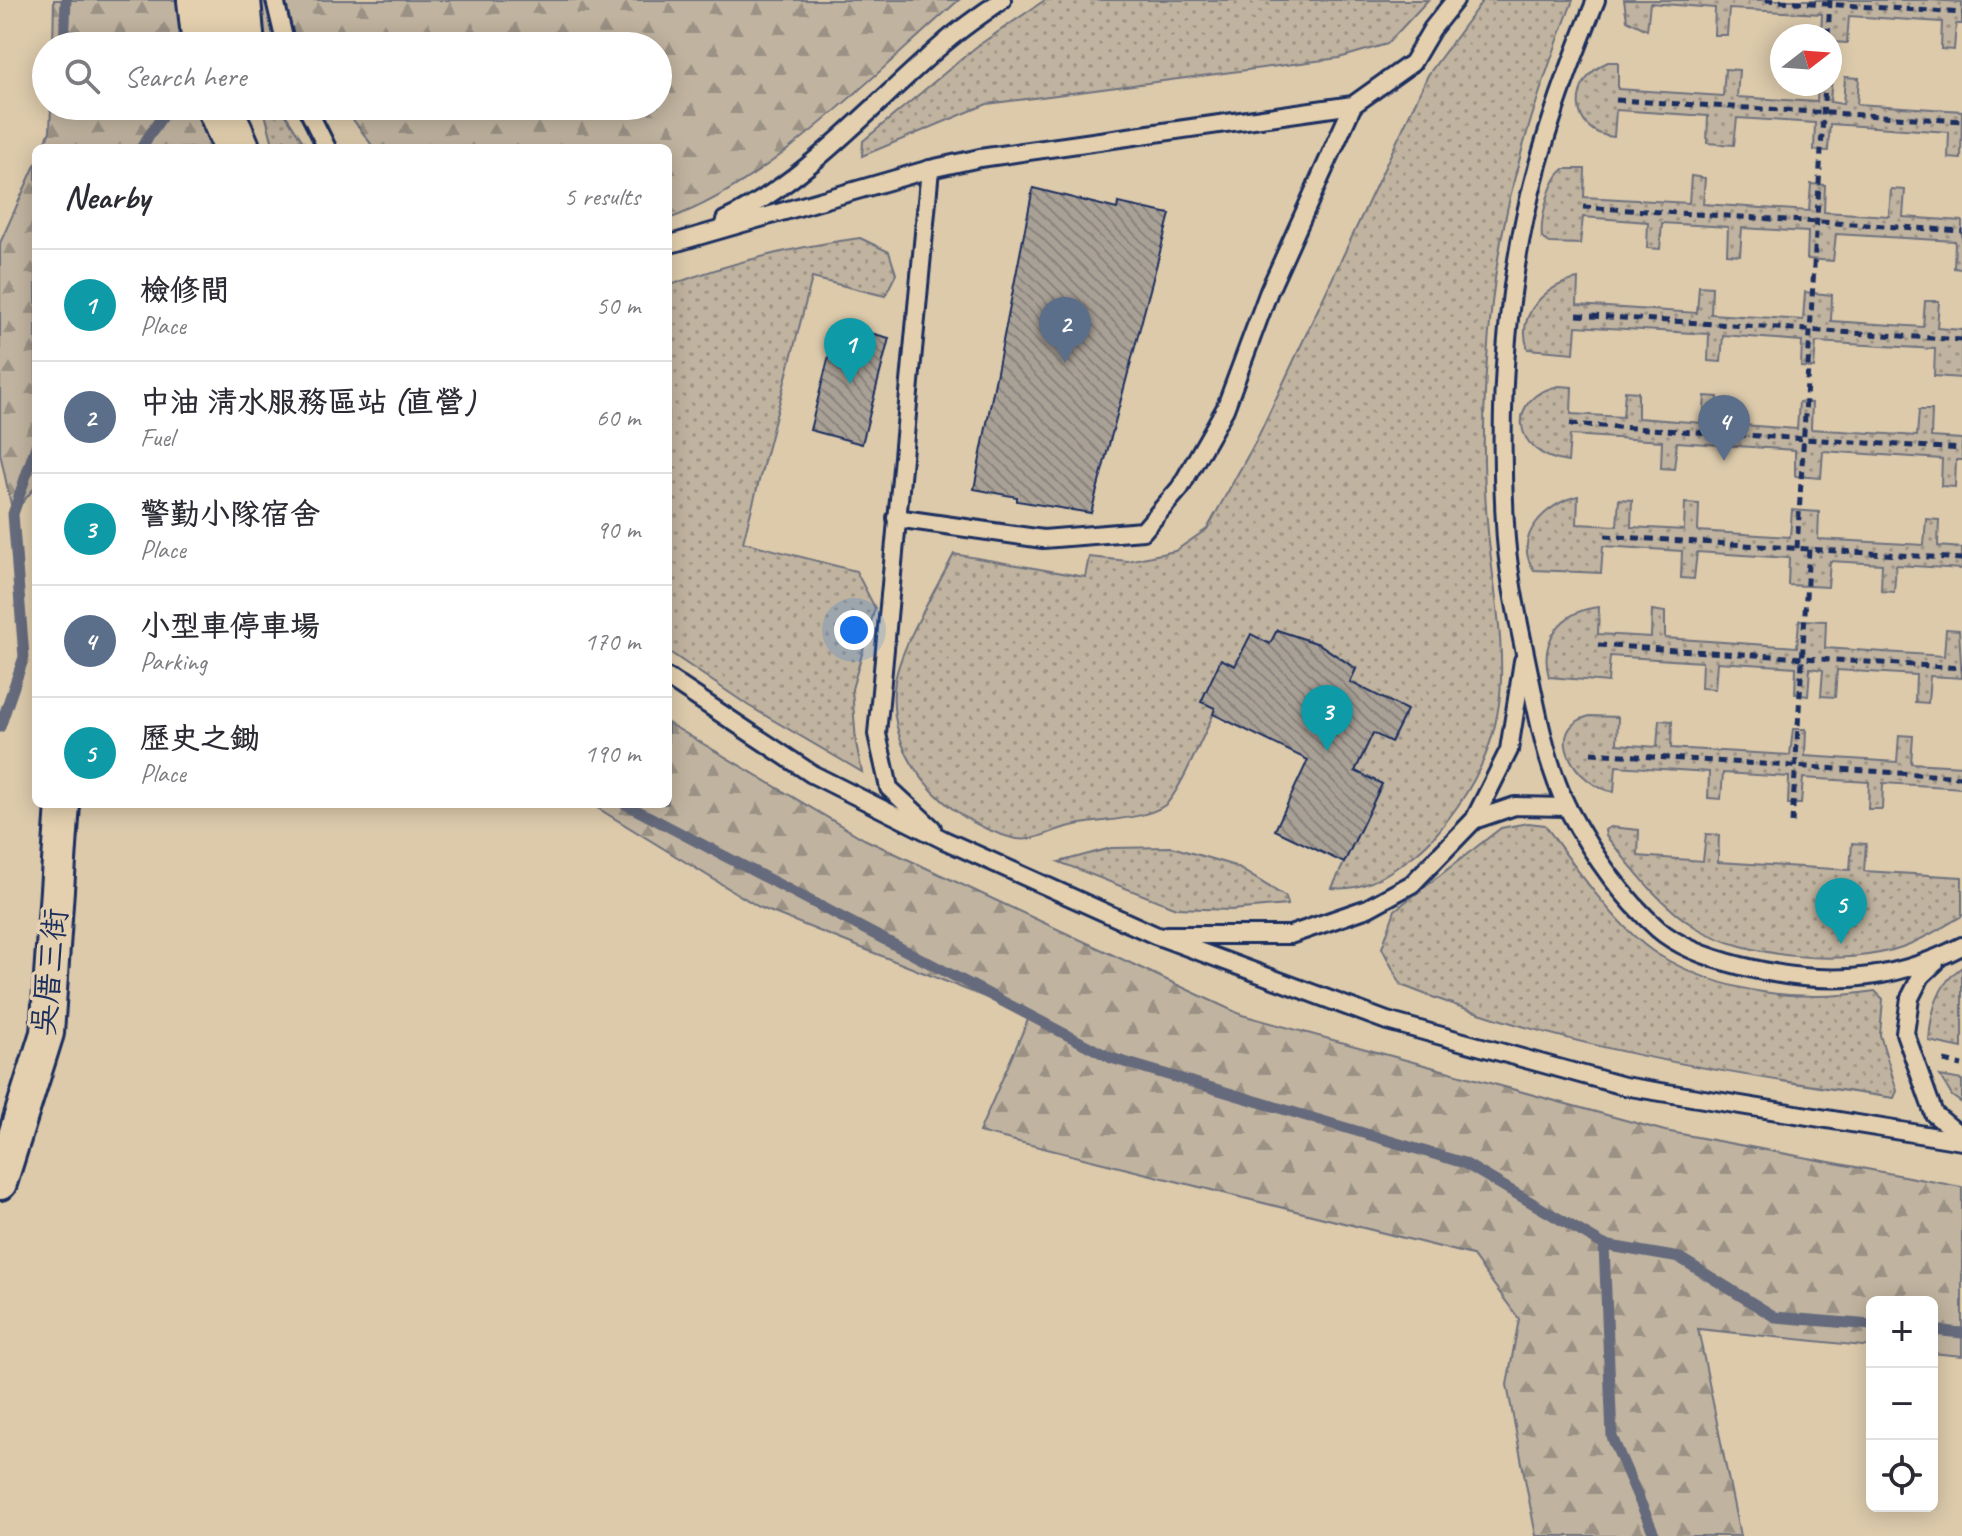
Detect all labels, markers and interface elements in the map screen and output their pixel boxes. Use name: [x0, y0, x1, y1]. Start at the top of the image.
north arrow: [1770, 24, 1842, 96]
search box: [32, 32, 672, 120]
icon: search: [60, 54, 104, 98]
text: Search here: [124, 57, 246, 95]
text: Nearby: [64, 175, 150, 218]
text: 5 results: [564, 180, 640, 213]
text: 檢修間: [140, 271, 230, 309]
text: 1: [84, 289, 96, 322]
text: 50 m: [596, 289, 640, 322]
pin: 2: [1039, 297, 1091, 363]
text: Place: [140, 309, 186, 342]
pin: 1: [824, 318, 876, 384]
text: 中油 清水服務區站 (直營): [140, 383, 474, 421]
pin: 4: [1698, 395, 1750, 461]
text: 2: [84, 401, 96, 434]
text: 60 m: [596, 401, 640, 434]
text: Fuel: [140, 421, 174, 454]
text: 警勤小隊宿舍: [140, 495, 320, 533]
text: 3: [84, 513, 96, 546]
text: 90 m: [596, 513, 640, 546]
text: Place: [140, 533, 186, 566]
text: 小型車停車場: [140, 607, 320, 645]
your location: [834, 610, 874, 650]
text: 4: [84, 625, 96, 658]
text: 170 m: [584, 625, 640, 658]
text: Parking: [140, 645, 207, 678]
pin: 3: [1301, 685, 1353, 751]
text: 歷史之鋤: [140, 719, 260, 757]
text: 5: [84, 737, 96, 770]
text: 190 m: [584, 737, 640, 770]
text: Place: [140, 757, 186, 790]
pin: 5: [1815, 878, 1867, 944]
street label: 吳厝三街: [22, 906, 77, 1038]
map controls: [1866, 1296, 1938, 1512]
button: +: [1866, 1296, 1938, 1368]
button: −: [1866, 1368, 1938, 1440]
button: locate: [1866, 1440, 1938, 1512]

